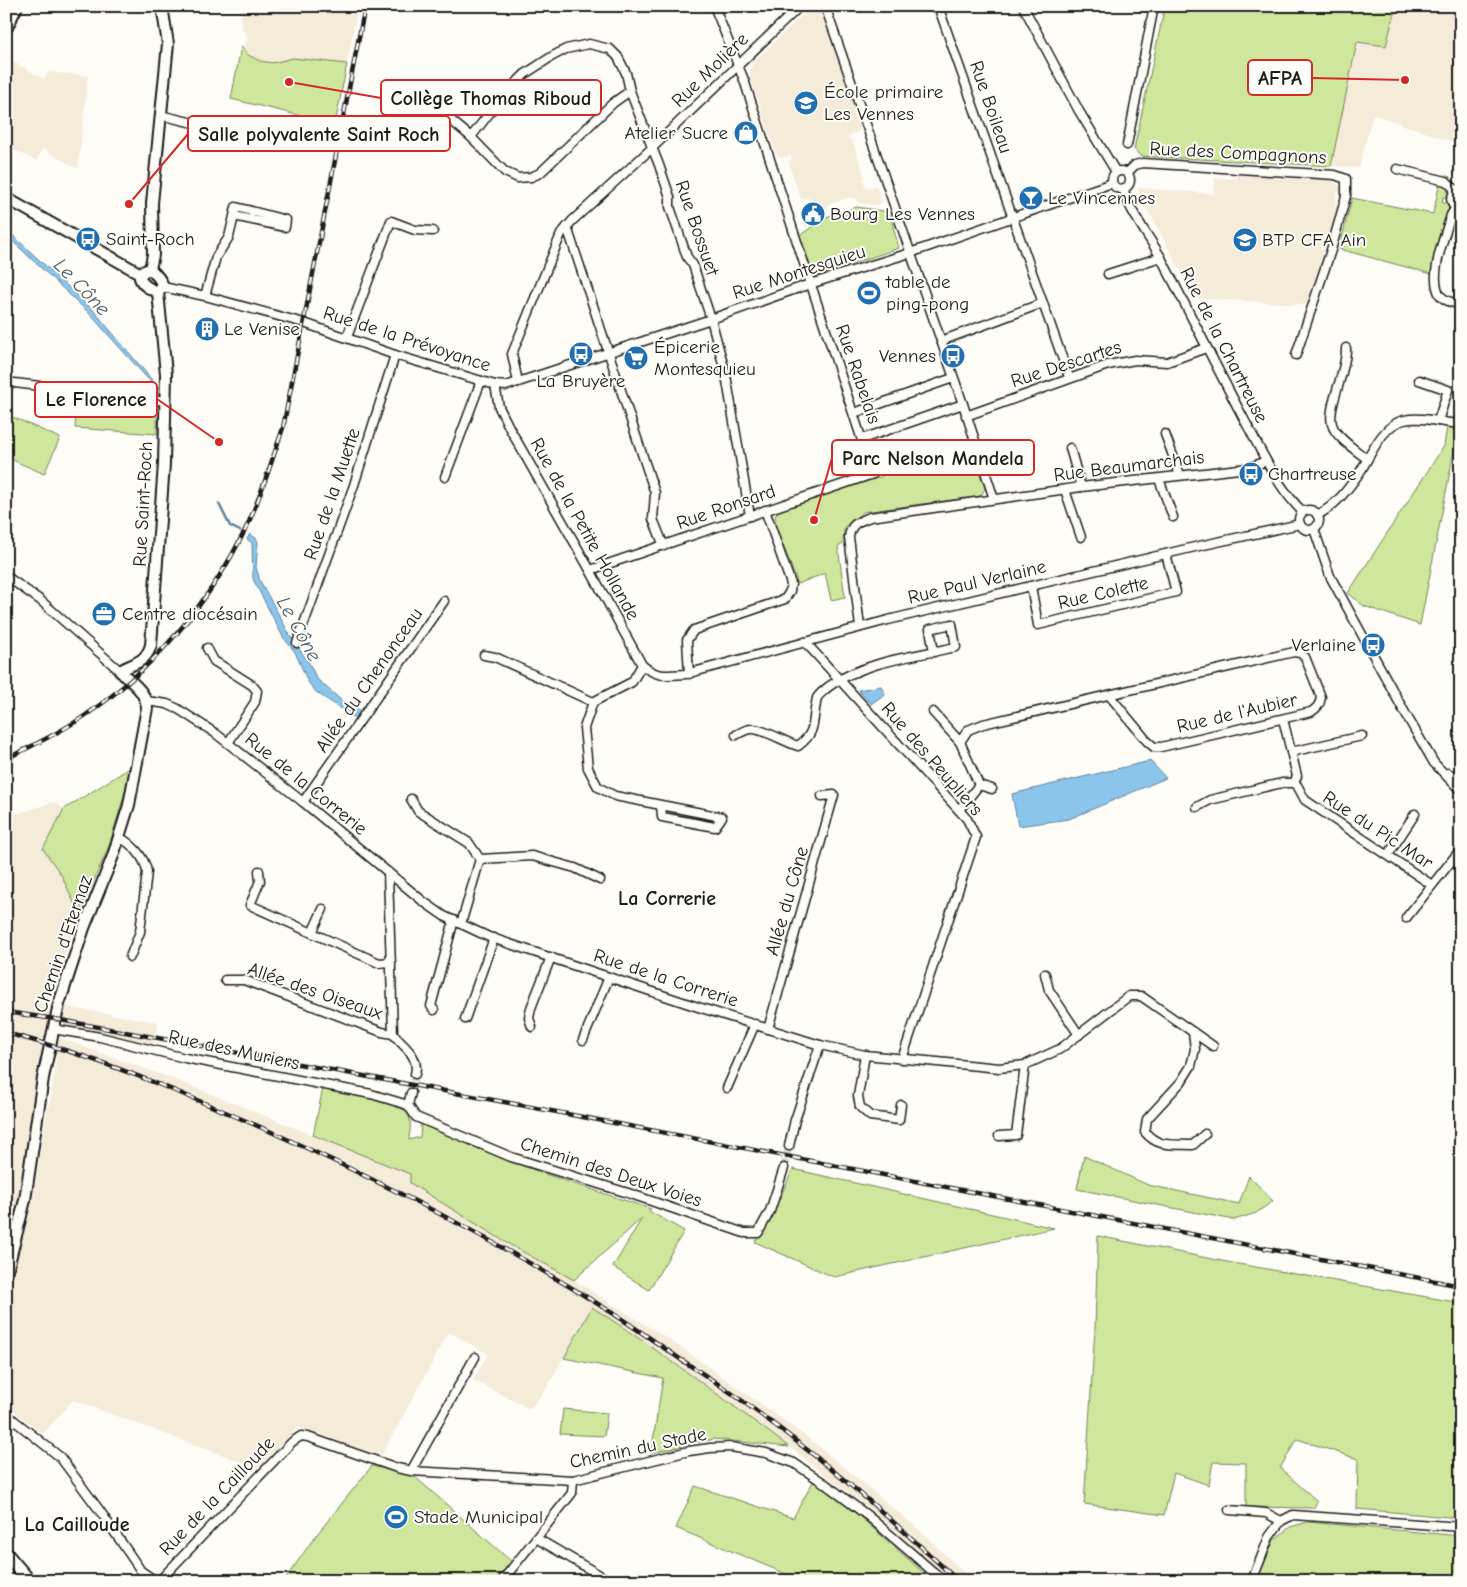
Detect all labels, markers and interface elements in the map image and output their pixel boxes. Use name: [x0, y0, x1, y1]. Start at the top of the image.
street label: Rue Molière: [667, 28, 753, 112]
street label: Rue Boileau: [965, 58, 1017, 156]
callout: AFPA: [1248, 60, 1312, 95]
text: AFPA: [1258, 67, 1302, 90]
callout: Collège Thomas Riboud: [381, 80, 601, 115]
place label: École primaire Les Vennes: [824, 81, 943, 125]
text: Collège Thomas Riboud: [391, 87, 591, 110]
school or university icon: École primaire Les Vennes: [793, 90, 819, 116]
callout: Salle polyvalente Saint Roch: [188, 116, 450, 151]
shop icon: Atelier Sucre: [733, 120, 759, 146]
place label: Atelier Sucre: [625, 122, 728, 144]
text: Salle polyvalente Saint Roch: [198, 123, 440, 146]
street label: Rue des Compagnons: [1149, 137, 1327, 169]
street label: Rue Bossuet: [670, 178, 724, 279]
bar icon: Le Vincennes: [1018, 185, 1044, 211]
place label: Le Vincennes: [1048, 187, 1155, 209]
public building icon: Bourg Les Vennes: [800, 201, 826, 227]
place label: Bourg Les Vennes: [830, 203, 975, 225]
bus stop icon: Saint-Roch: [75, 226, 101, 252]
school or university icon: BTP CFA Ain: [1232, 227, 1258, 253]
place label: Saint-Roch: [106, 228, 195, 250]
place label: BTP CFA Ain: [1262, 229, 1366, 251]
street label: Rue Montesquieu: [730, 240, 868, 304]
water label: Le Cône: [49, 254, 115, 320]
street label: Rue de la Chartreuse: [1175, 264, 1273, 426]
place label: table de ping-pong: [885, 271, 969, 315]
sports icon: table de ping-pong: [856, 280, 882, 306]
street label: Rue de la Prévoyance: [320, 301, 494, 377]
building icon: Le Venise: [194, 316, 220, 342]
place label: Le Venise: [224, 318, 300, 340]
street label: Rue Rabelais: [831, 321, 885, 427]
place label: Épicerie Montesquieu: [654, 336, 756, 380]
street label: Rue Descartes: [1008, 336, 1124, 392]
bus stop icon: La Bruyère: [568, 341, 594, 367]
bus stop icon: Vennes: [940, 343, 966, 369]
supermarket icon: Épicerie Montesquieu: [623, 345, 649, 371]
place label: Vennes: [879, 345, 936, 367]
place label: La Bruyère: [537, 370, 625, 392]
callout: Le Florence: [35, 382, 157, 417]
text: Le Florence: [45, 388, 147, 411]
street label: Rue de la Muette: [299, 425, 365, 563]
street label: Rue de la Petite Hollande: [526, 434, 644, 624]
callout: Parc Nelson Mandela: [832, 440, 1034, 475]
street label: Rue Saint-Roch: [129, 441, 157, 567]
street label: Rue Beaumarchais: [1052, 446, 1206, 486]
text: Parc Nelson Mandela: [842, 447, 1024, 470]
bus stop icon: Chartreuse: [1238, 461, 1264, 487]
place label: Chartreuse: [1268, 463, 1356, 485]
street label: Rue Ronsard: [674, 480, 778, 534]
street label: Rue Paul Verlaine: [906, 555, 1048, 609]
street label: Rue Colette: [1056, 572, 1150, 614]
water label: Le Cône: [272, 593, 326, 665]
office icon: Centre diocésain: [91, 601, 117, 627]
place label: Centre diocésain: [122, 603, 258, 625]
street label: Allée du Chenonceau: [311, 603, 427, 757]
bus stop icon: Verlaine: [1360, 632, 1386, 658]
place label: Verlaine: [1292, 634, 1356, 656]
street label: Rue de l'Aubier: [1175, 688, 1300, 738]
street label: Rue des Peupliers: [877, 698, 987, 820]
street label: Rue de la Correrie: [241, 728, 371, 840]
street label: Rue du Pic Mar: [1319, 786, 1438, 874]
street label: Allée du Cône: [761, 844, 813, 958]
street label: Chemin d'Eternaz: [29, 872, 97, 1016]
district label: La Correrie: [618, 887, 716, 910]
street label: Rue de la Correrie: [591, 944, 741, 1012]
street label: Allée des Oiseaux: [245, 958, 386, 1025]
street label: Rue des Muriers: [167, 1025, 302, 1075]
street label: Chemin des Deux Voies: [518, 1132, 705, 1212]
street label: Chemin du Stade: [568, 1423, 708, 1473]
street label: Rue de la Cailloude: [155, 1432, 279, 1560]
sports icon: Stade Municipal: [383, 1504, 409, 1530]
place label: Stade Municipal: [414, 1506, 543, 1528]
district label: La Cailloude: [25, 1513, 130, 1536]

